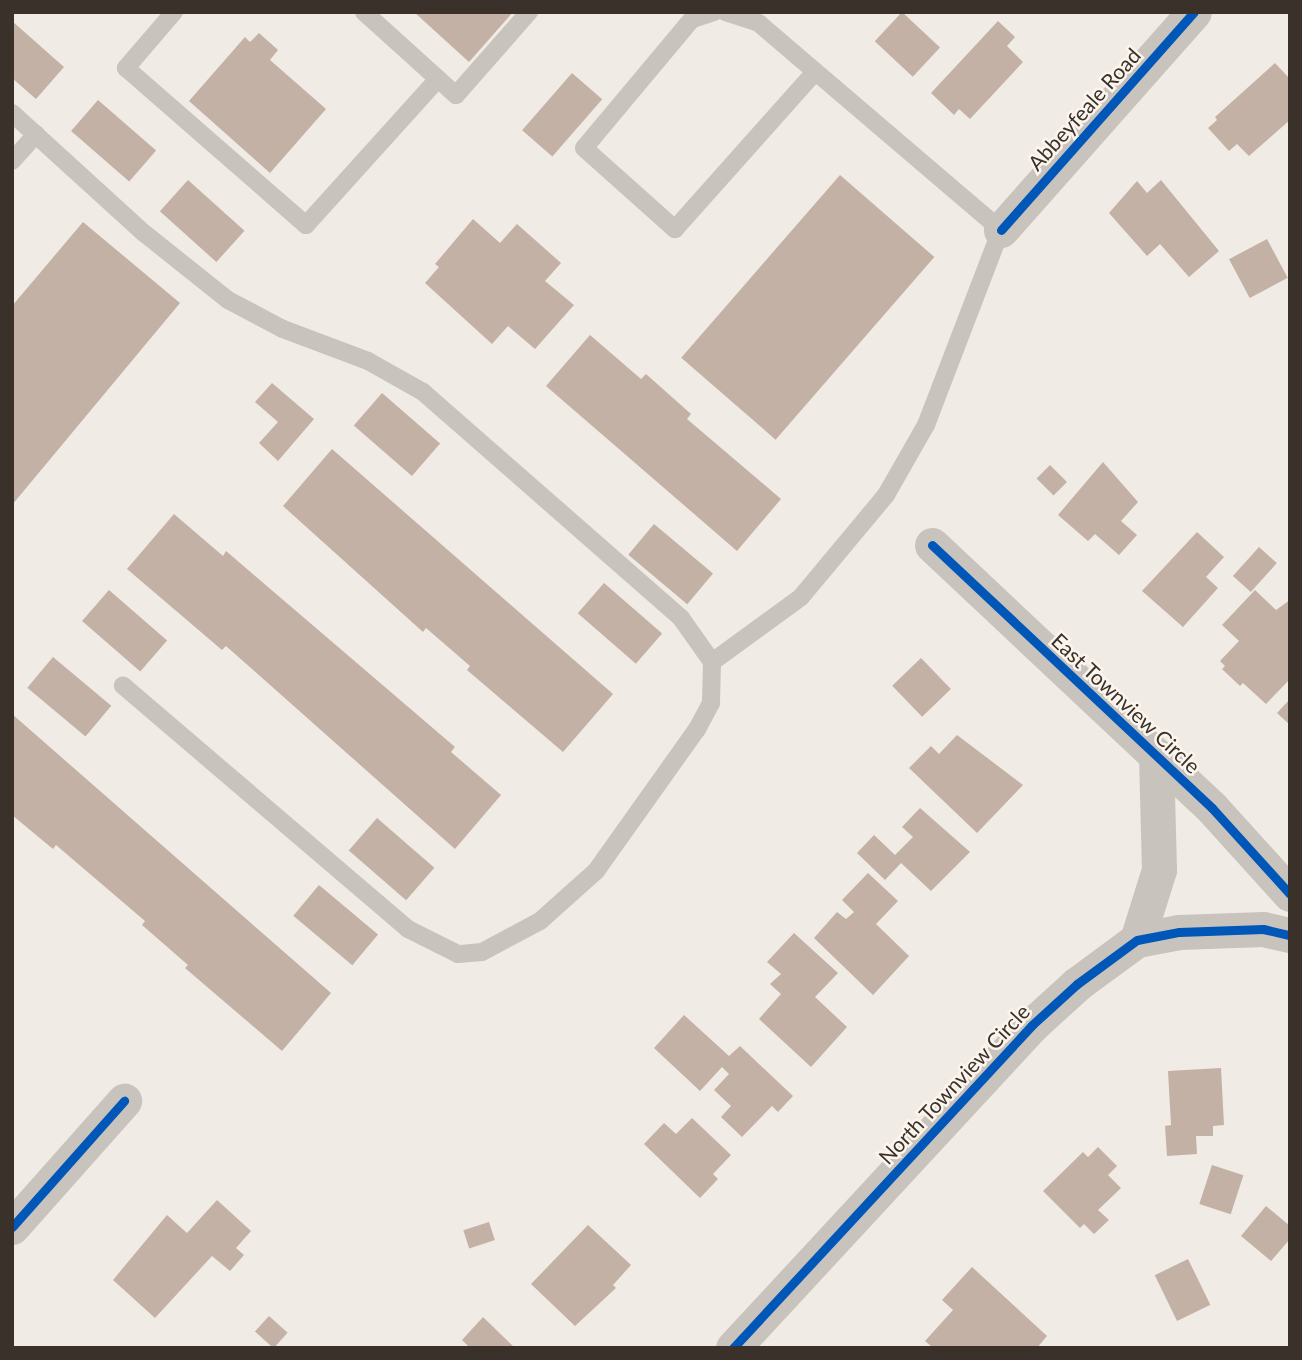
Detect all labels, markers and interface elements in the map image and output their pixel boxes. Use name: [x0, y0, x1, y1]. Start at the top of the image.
street label: Abbeyfeale Road: [1022, 43, 1146, 175]
street label: East Townview Circle: [1046, 627, 1206, 779]
street label: North Townview Circle: [873, 998, 1035, 1170]

